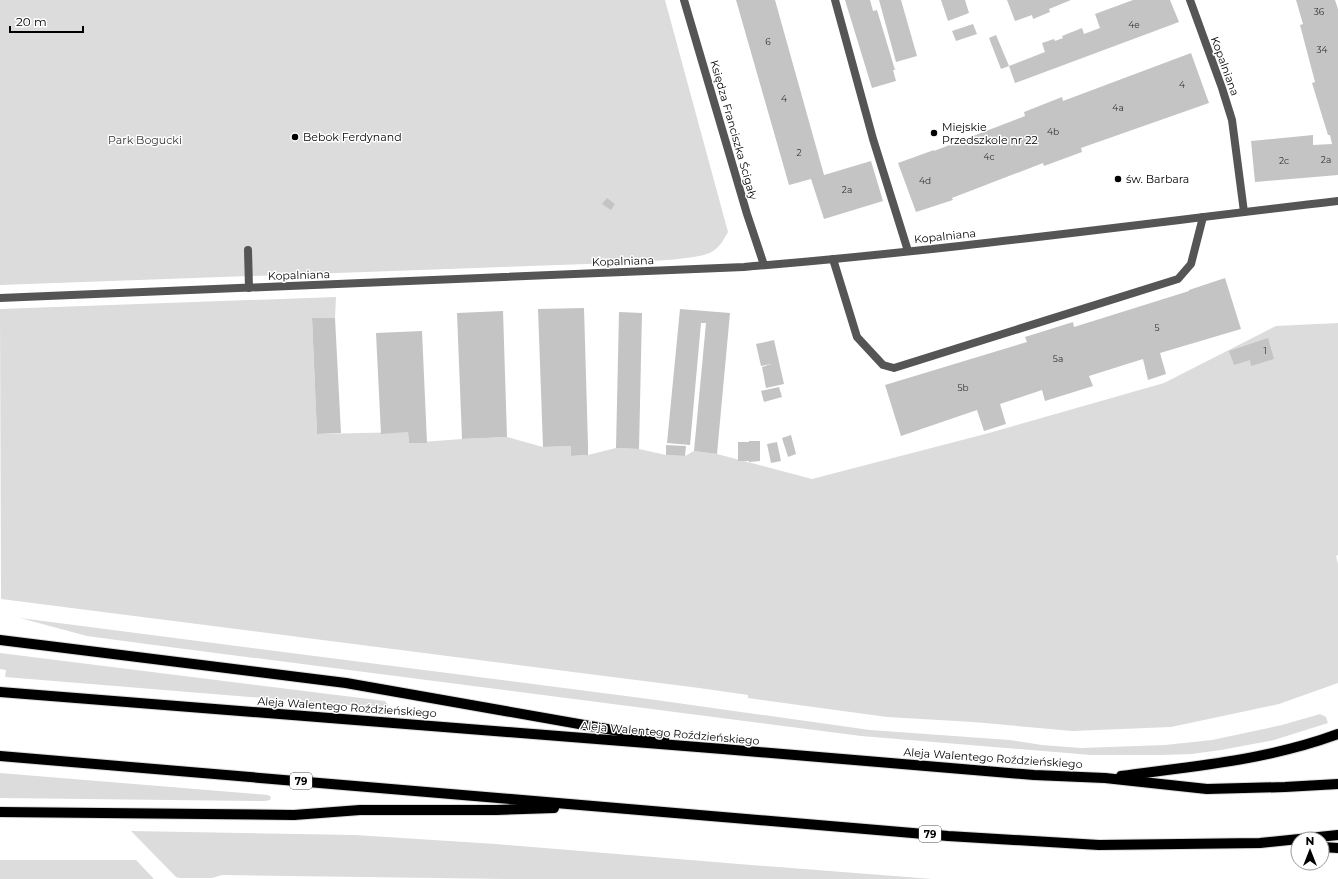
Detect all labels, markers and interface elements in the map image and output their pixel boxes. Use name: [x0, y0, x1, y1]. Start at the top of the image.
house number: 36: [1314, 6, 1325, 17]
scale bar: [10, 8, 83, 34]
text: 20 m: [16, 14, 47, 29]
house number: 4e: [1128, 19, 1140, 30]
street label: Kopalniana: [1208, 34, 1242, 98]
house number: 6: [765, 36, 771, 47]
house number: 34: [1316, 44, 1328, 55]
street label: Księdza Franciszka Ścigały: [707, 59, 761, 201]
house number: 4: [1179, 79, 1185, 90]
house number: 4: [781, 93, 787, 104]
house number: 4a: [1112, 102, 1124, 113]
place label: Miejskie Przedszkole nr 22: [942, 120, 1038, 147]
house number: 4b: [1047, 126, 1059, 137]
marker: Miejskie Przedszkole nr 22: [929, 128, 939, 138]
place label: Bebok Ferdynand: [303, 130, 402, 144]
marker: Bebok Ferdynand: [290, 132, 300, 142]
park label: Park Bogucki: [108, 133, 182, 147]
house number: 2: [796, 147, 802, 158]
house number: 4c: [983, 151, 995, 162]
house number: 2a: [1321, 154, 1331, 165]
house number: 2c: [1279, 155, 1289, 166]
place label: św. Barbara: [1126, 172, 1189, 186]
marker: św. Barbara: [1113, 174, 1123, 184]
house number: 4d: [919, 175, 931, 186]
house number: 2a: [842, 184, 852, 195]
street label: Kopalniana: [913, 226, 977, 246]
street label: Kopalniana: [592, 253, 654, 269]
street label: Kopalniana: [268, 267, 330, 283]
house number: 5: [1154, 322, 1160, 333]
house number: 1: [1263, 345, 1267, 356]
house number: 5a: [1053, 353, 1063, 364]
house number: 5b: [957, 382, 969, 393]
street label: Aleja Walentego Roździeńskiego: [257, 694, 437, 720]
street label: Aleja Walentego Roździeńskiego: [580, 718, 760, 748]
street label: Aleja Walentego Roździeńskiego: [903, 745, 1083, 771]
road number: 79: [290, 773, 312, 789]
road number: 79: [919, 826, 941, 842]
north arrow: [1290, 831, 1330, 871]
text: N: [1306, 834, 1314, 848]

